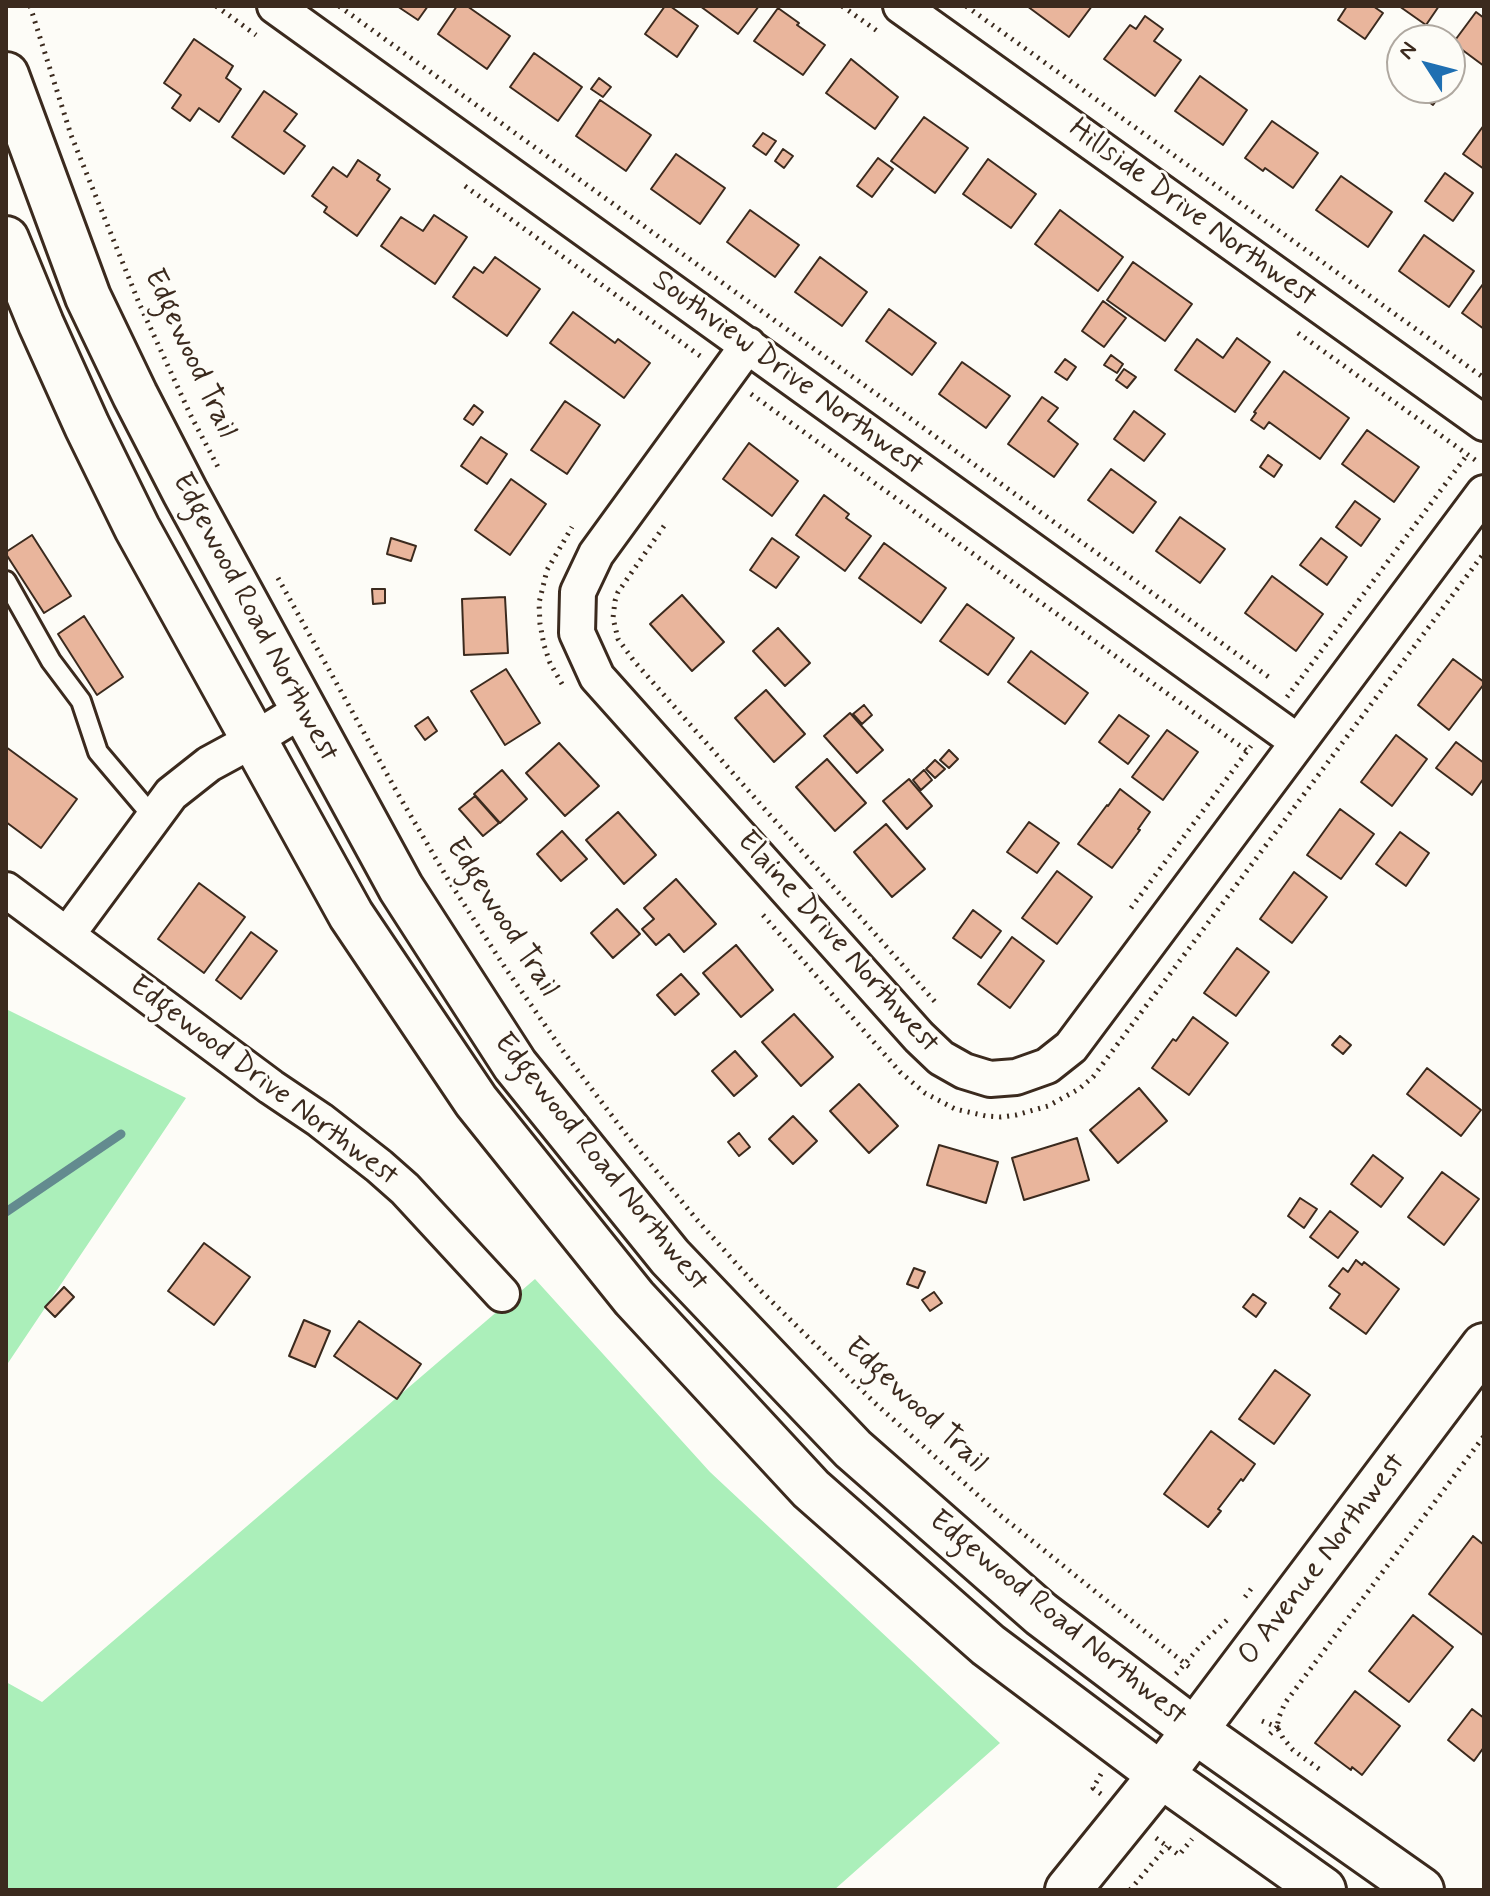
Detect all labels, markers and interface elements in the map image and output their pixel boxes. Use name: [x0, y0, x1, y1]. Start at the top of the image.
north arrow: [1386, 24, 1466, 104]
text: N: [1393, 37, 1424, 65]
street label: Hillside Drive Northwest: [1061, 112, 1323, 316]
street label: Southview Drive Northwest: [644, 263, 930, 485]
street label: Edgewood Trail: [134, 264, 244, 444]
street label: Edgewood Road Northwest: [163, 467, 345, 769]
street label: Elaine Drive Northwest: [728, 825, 946, 1061]
street label: Edgewood Trail: [436, 832, 566, 1004]
street label: Edgewood Drive Northwest: [121, 969, 405, 1195]
street label: Edgewood Road Northwest: [485, 1027, 715, 1299]
street label: Edgewood Trail: [836, 1331, 994, 1481]
street label: O Avenue Northwest: [1232, 1447, 1414, 1673]
street label: Edgewood Road Northwest: [921, 1504, 1193, 1734]

